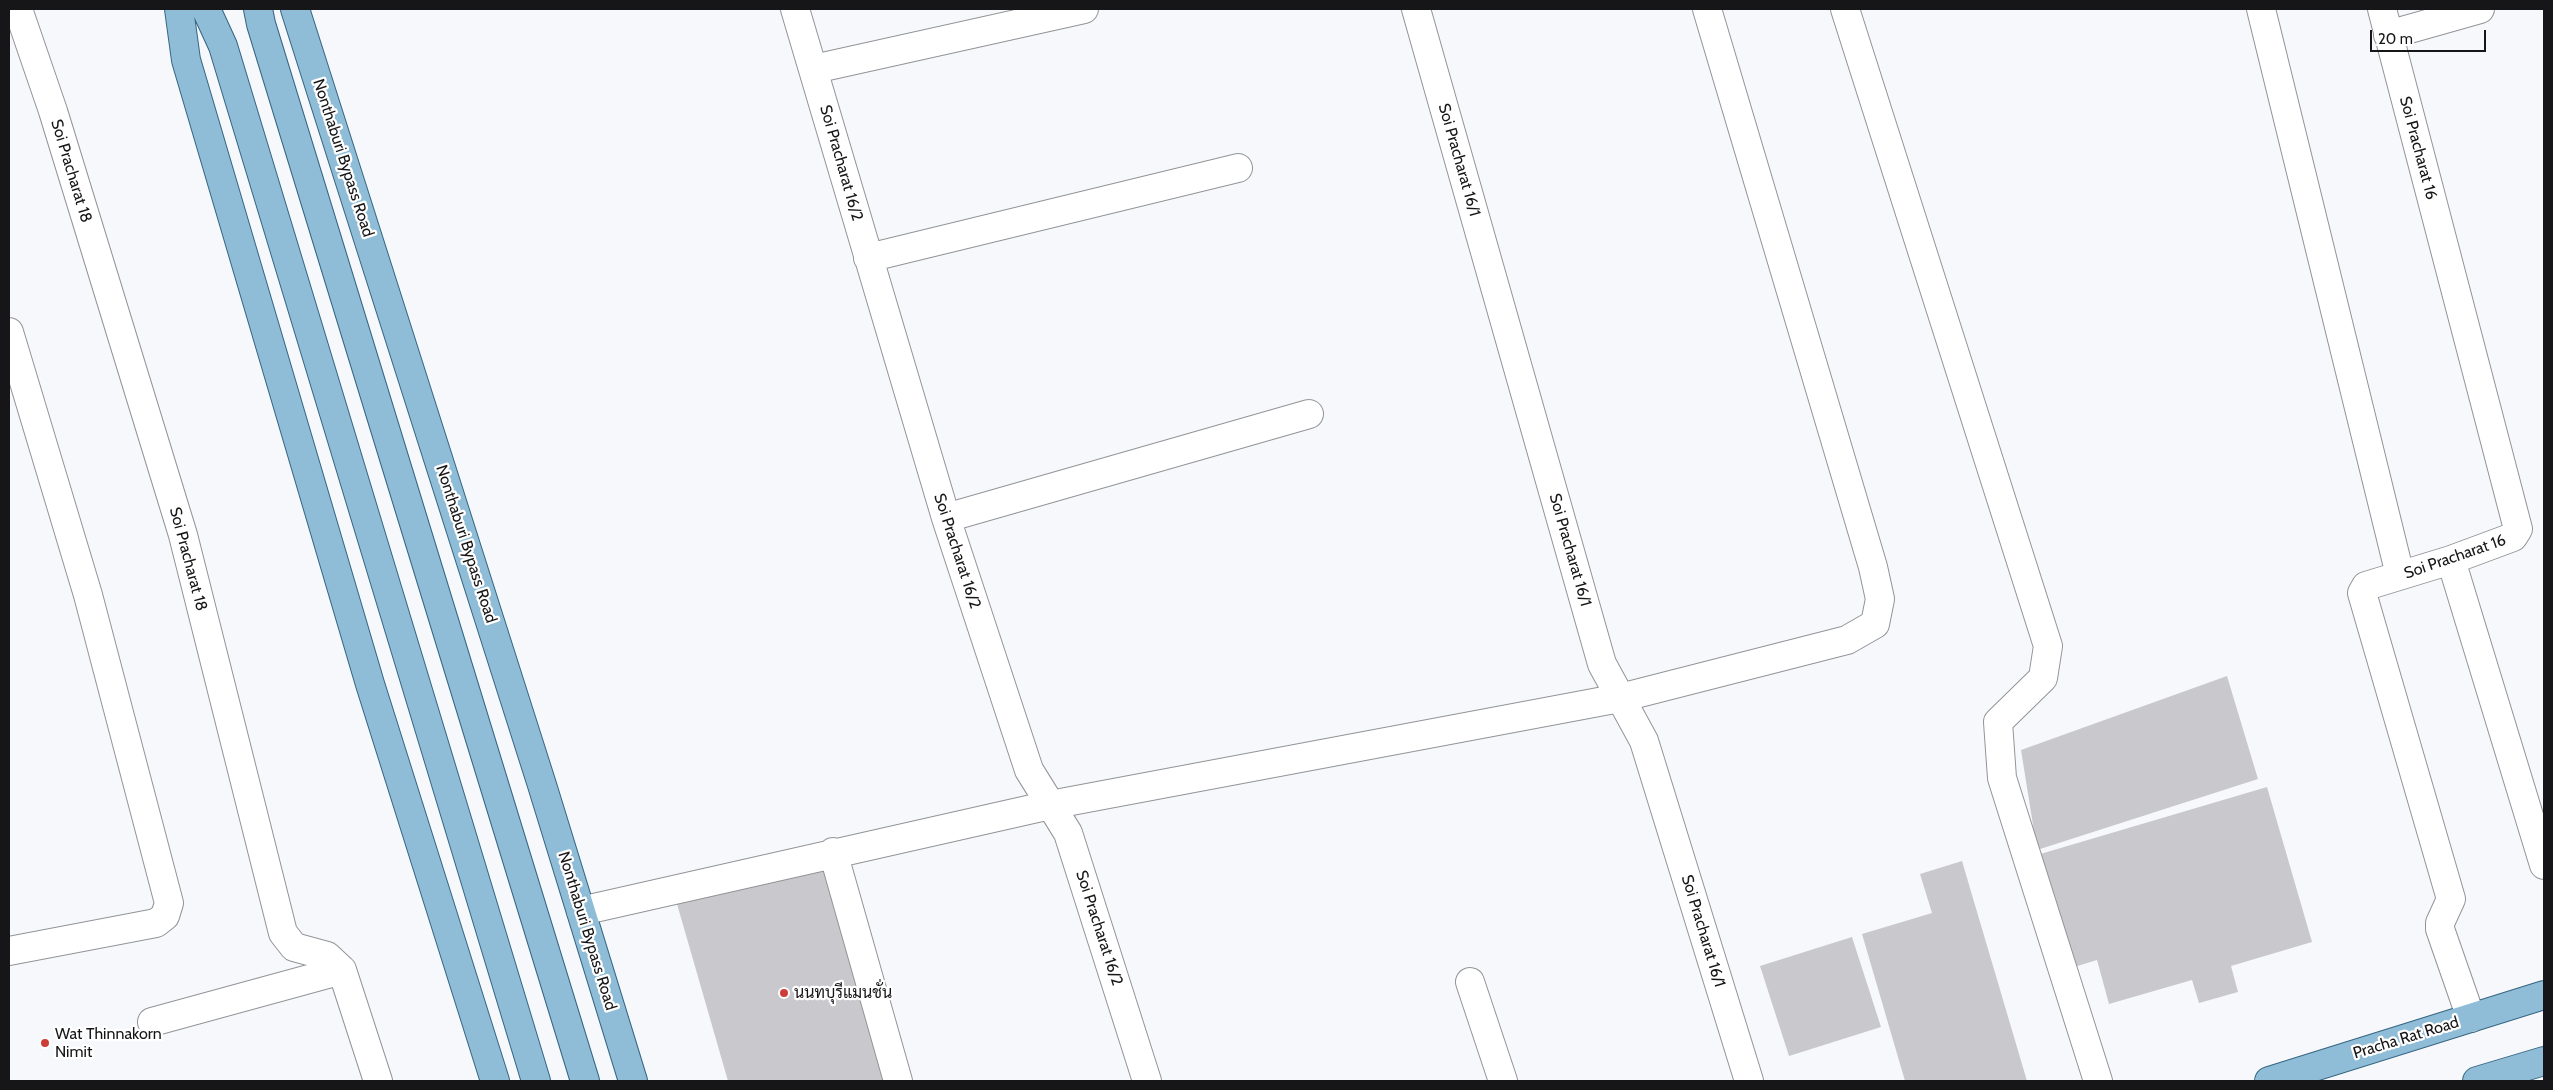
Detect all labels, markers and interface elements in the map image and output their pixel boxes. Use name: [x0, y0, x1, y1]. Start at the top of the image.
scale bar: [2373, 20, 2489, 52]
text: 20 m: [2378, 30, 2413, 48]
street label: Nonthaburi Bypass Road: [308, 76, 378, 240]
street label: Soi Pracharat 16: [2395, 94, 2441, 202]
street label: Soi Pracharat 16/1: [1434, 101, 1484, 219]
street label: Soi Pracharat 16/2: [815, 103, 867, 223]
street label: Soi Pracharat 18: [46, 117, 96, 225]
street label: Nonthaburi Bypass Road: [431, 462, 501, 626]
street label: Soi Pracharat 16/2: [929, 491, 985, 611]
street label: Soi Pracharat 16/1: [1545, 491, 1595, 609]
street label: Soi Pracharat 18: [165, 505, 211, 613]
street label: Soi Pracharat 16: [2402, 531, 2508, 583]
street label: Nonthaburi Bypass Road: [554, 849, 620, 1013]
street label: Soi Pracharat 16/2: [1071, 868, 1127, 988]
street label: Soi Pracharat 16/1: [1677, 872, 1729, 990]
place label: นนทบุรีแมนชั่น: [794, 983, 892, 1003]
marker: นนทบุรีแมนชั่น: [778, 987, 790, 999]
street label: Pracha Rat Road: [2351, 1013, 2461, 1063]
place label: Wat Thinnakorn Nimit: [55, 1024, 162, 1062]
marker: Wat Thinnakorn Nimit: [39, 1037, 51, 1049]

